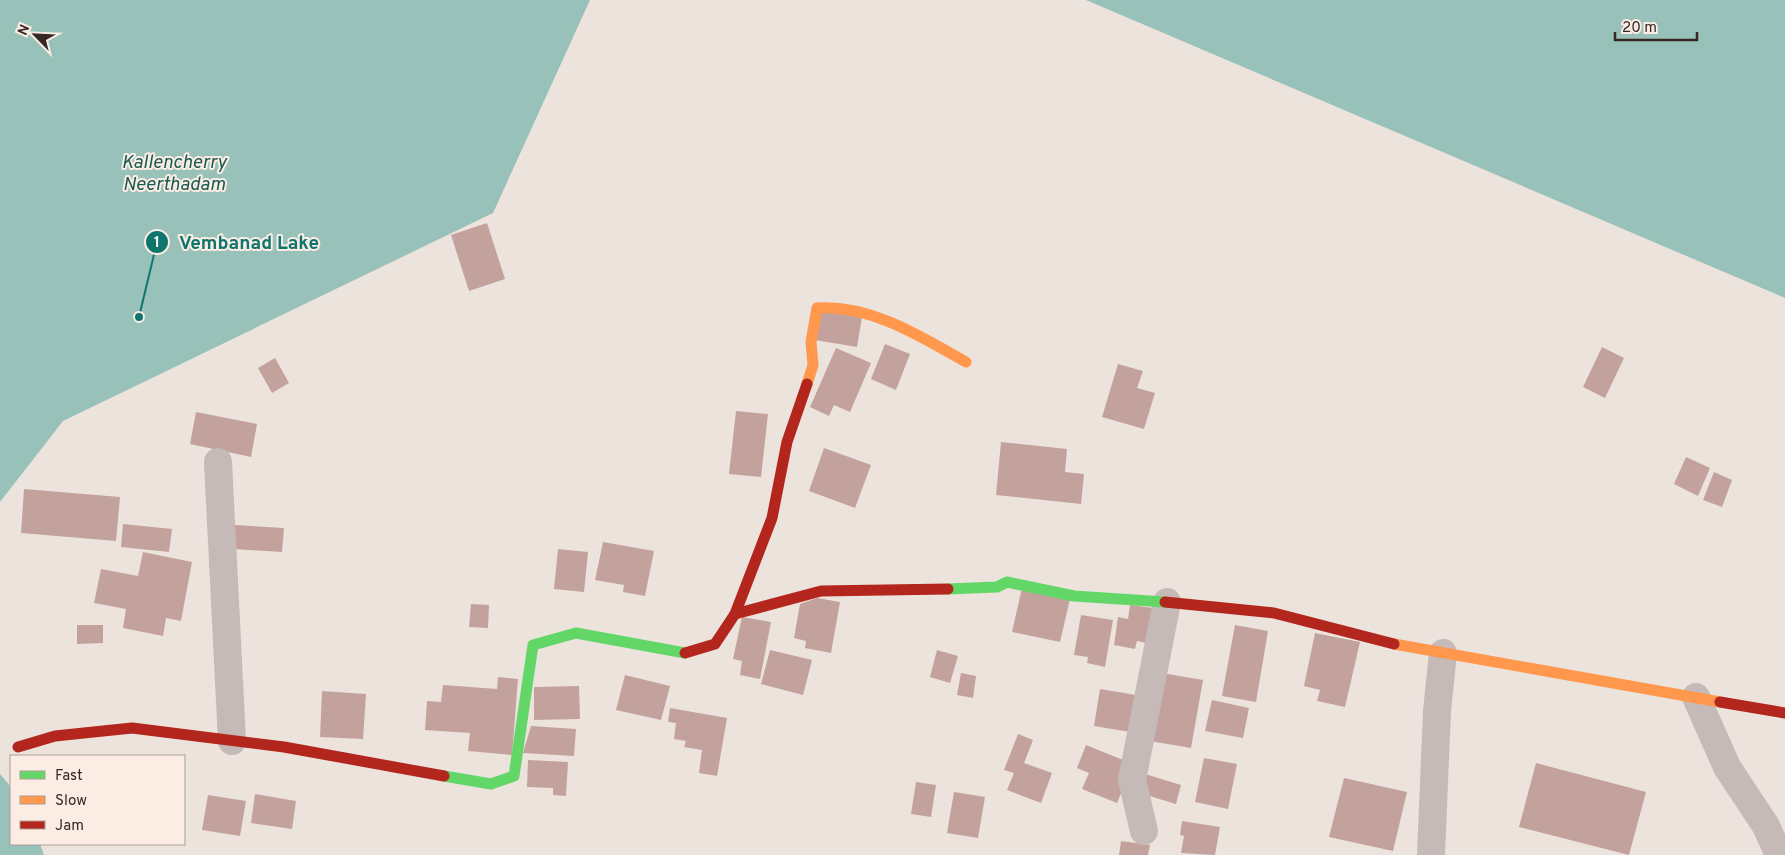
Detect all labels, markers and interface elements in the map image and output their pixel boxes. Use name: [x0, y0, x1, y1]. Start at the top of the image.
north arrow: [10, 10, 60, 60]
scale bar: [1615, 10, 1698, 42]
text: 20 m: [1622, 19, 1657, 38]
text: N: [15, 22, 34, 38]
water label: Kallencherry Neerthadam: [121, 151, 228, 197]
callout: Vembanad Lake: [144, 225, 329, 259]
text: Vembanad Lake: [179, 232, 319, 256]
text: 1: [154, 234, 160, 253]
legend: [10, 755, 185, 845]
text: Fast: [55, 767, 83, 786]
text: Slow: [55, 792, 87, 811]
text: Jam: [55, 817, 84, 836]

